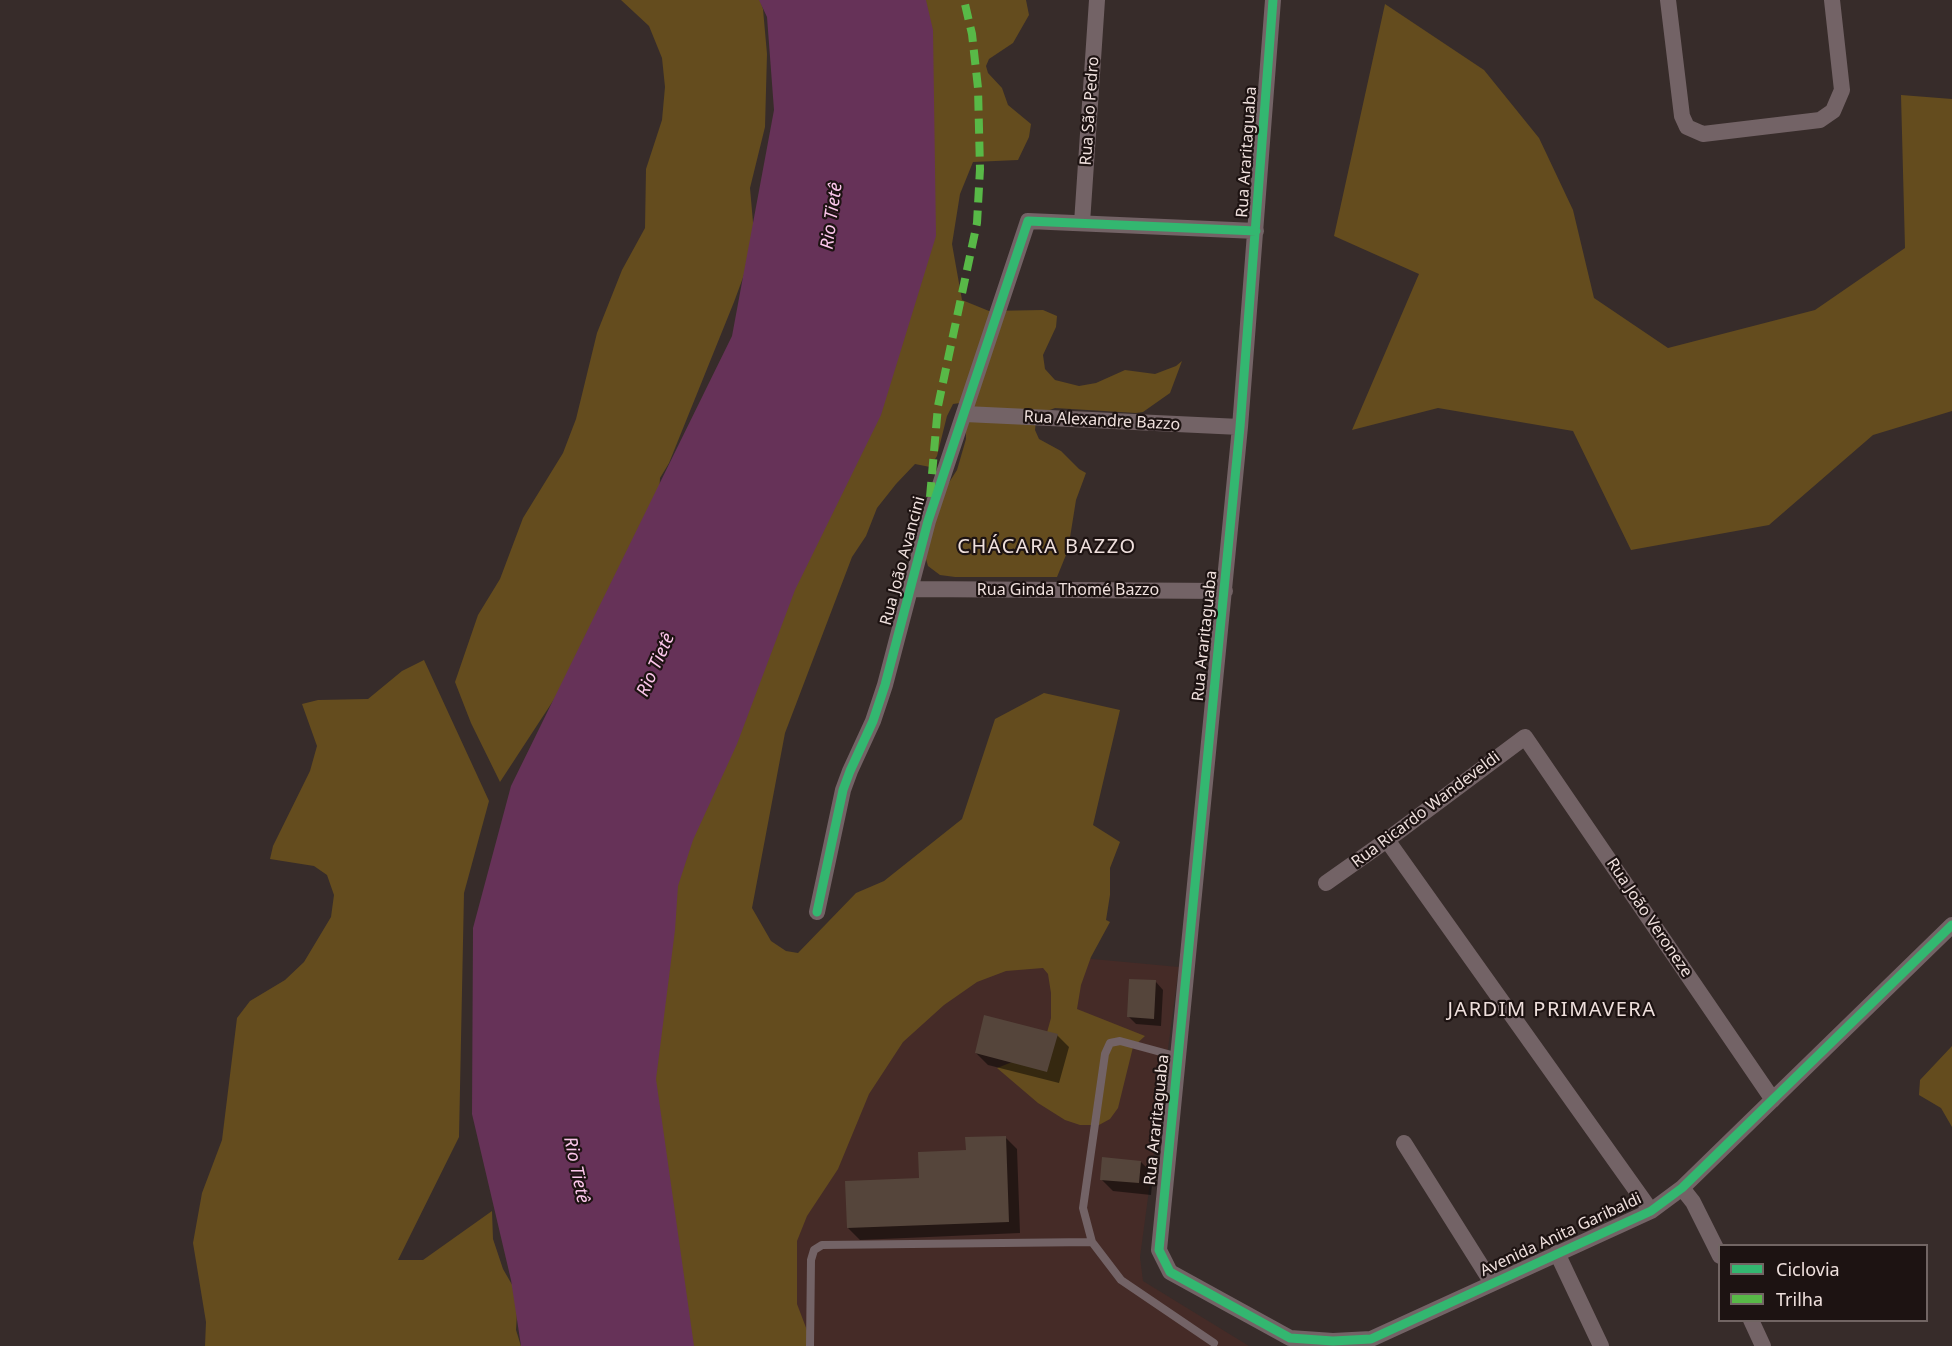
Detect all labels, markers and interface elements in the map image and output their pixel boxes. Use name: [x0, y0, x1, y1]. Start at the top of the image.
street label: Rua São Pedro: [1077, 56, 1103, 166]
street label: Rua Araritaguaba: [1233, 86, 1261, 218]
water label: Rio Tietê: [817, 181, 847, 251]
street label: Rua Alexandre Bazzo: [1023, 407, 1181, 435]
street label: Rua João Avancini: [877, 494, 929, 628]
district label: CHÁCARA BAZZO: [957, 535, 1137, 559]
street label: Rua Araritaguaba: [1189, 570, 1221, 702]
street label: Rua Ginda Thomé Bazzo: [977, 580, 1159, 600]
water label: Rio Tietê: [632, 630, 680, 700]
street label: Rua Ricardo Wandeveldi: [1348, 748, 1504, 872]
street label: Rua João Veroneze: [1602, 855, 1696, 981]
district label: JARDIM PRIMAVERA: [1447, 998, 1657, 1022]
street label: Rua Araritaguaba: [1141, 1054, 1173, 1186]
water label: Rio Tietê: [558, 1135, 594, 1205]
street label: Avenida Anita Garibaldi: [1477, 1189, 1645, 1281]
legend: [1718, 1244, 1928, 1322]
text: Ciclovia: [1776, 1257, 1840, 1281]
text: Trilha: [1776, 1287, 1823, 1311]

